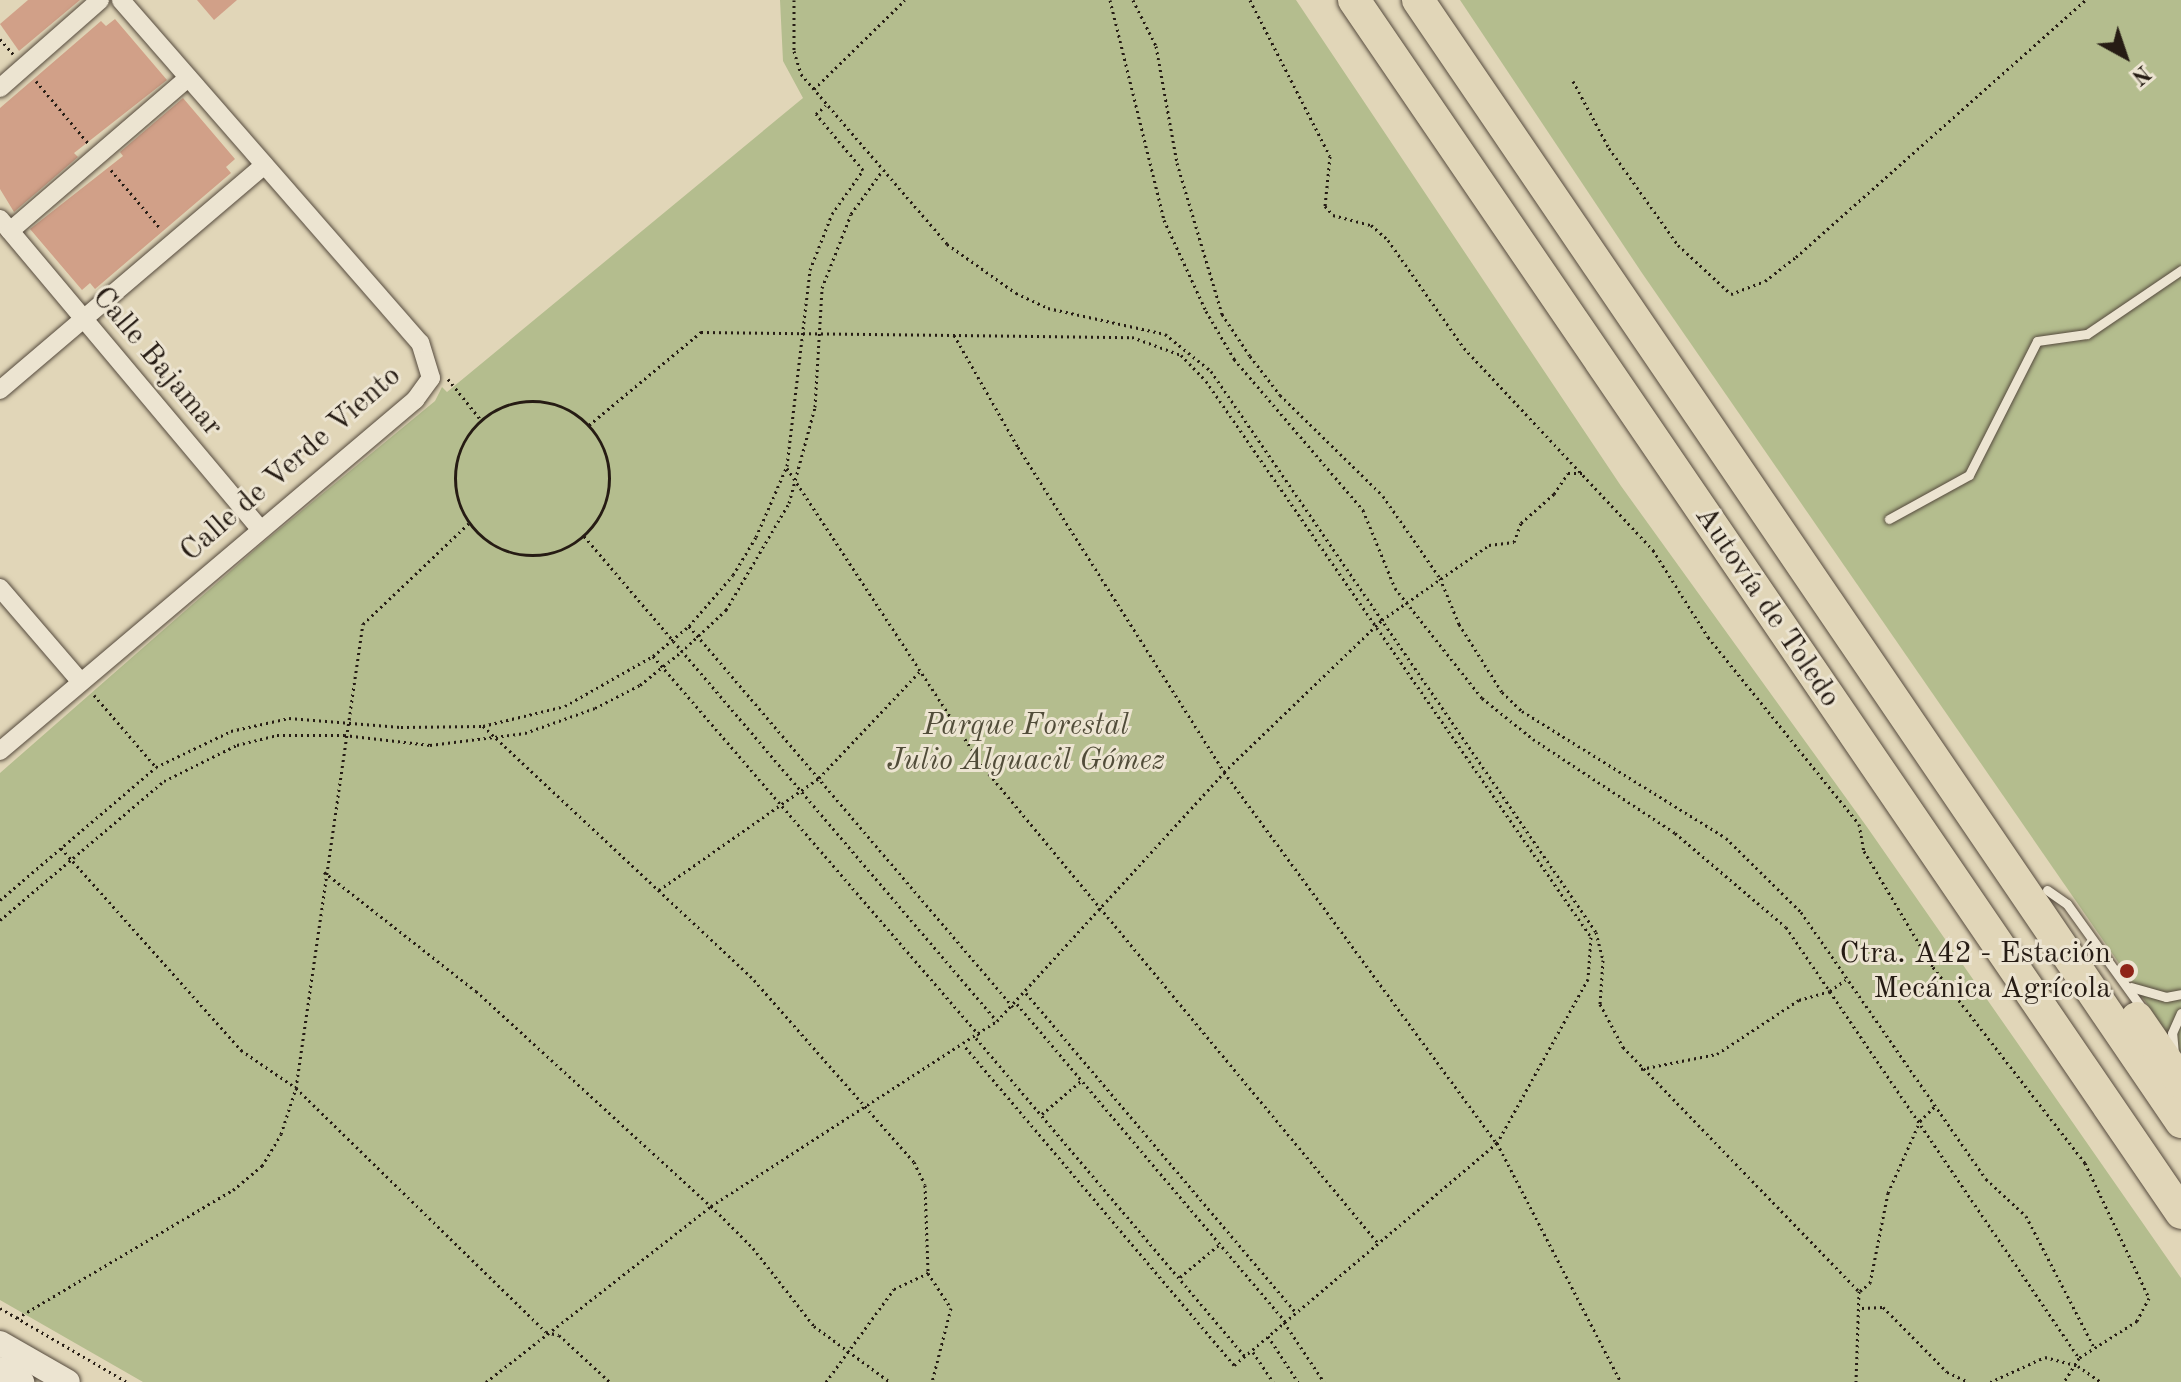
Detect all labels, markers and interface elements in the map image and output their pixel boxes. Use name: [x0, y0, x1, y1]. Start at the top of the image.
north arrow: [2085, 16, 2165, 96]
text: N: [2127, 61, 2154, 88]
street label: Calle Bajamar: [84, 280, 230, 444]
street label: Calle de Verde Viento: [173, 358, 409, 570]
street label: Autovía de Toledo: [1686, 500, 1848, 714]
park label: Parque Forestal Julio Alguacil Gómez: [887, 708, 1165, 778]
place label: Ctra. A42 - Estación Mecánica Agrícola: [1840, 936, 2111, 1006]
marker: Ctra. A42 - Estación Mecánica Agrícola: [2118, 962, 2136, 980]

